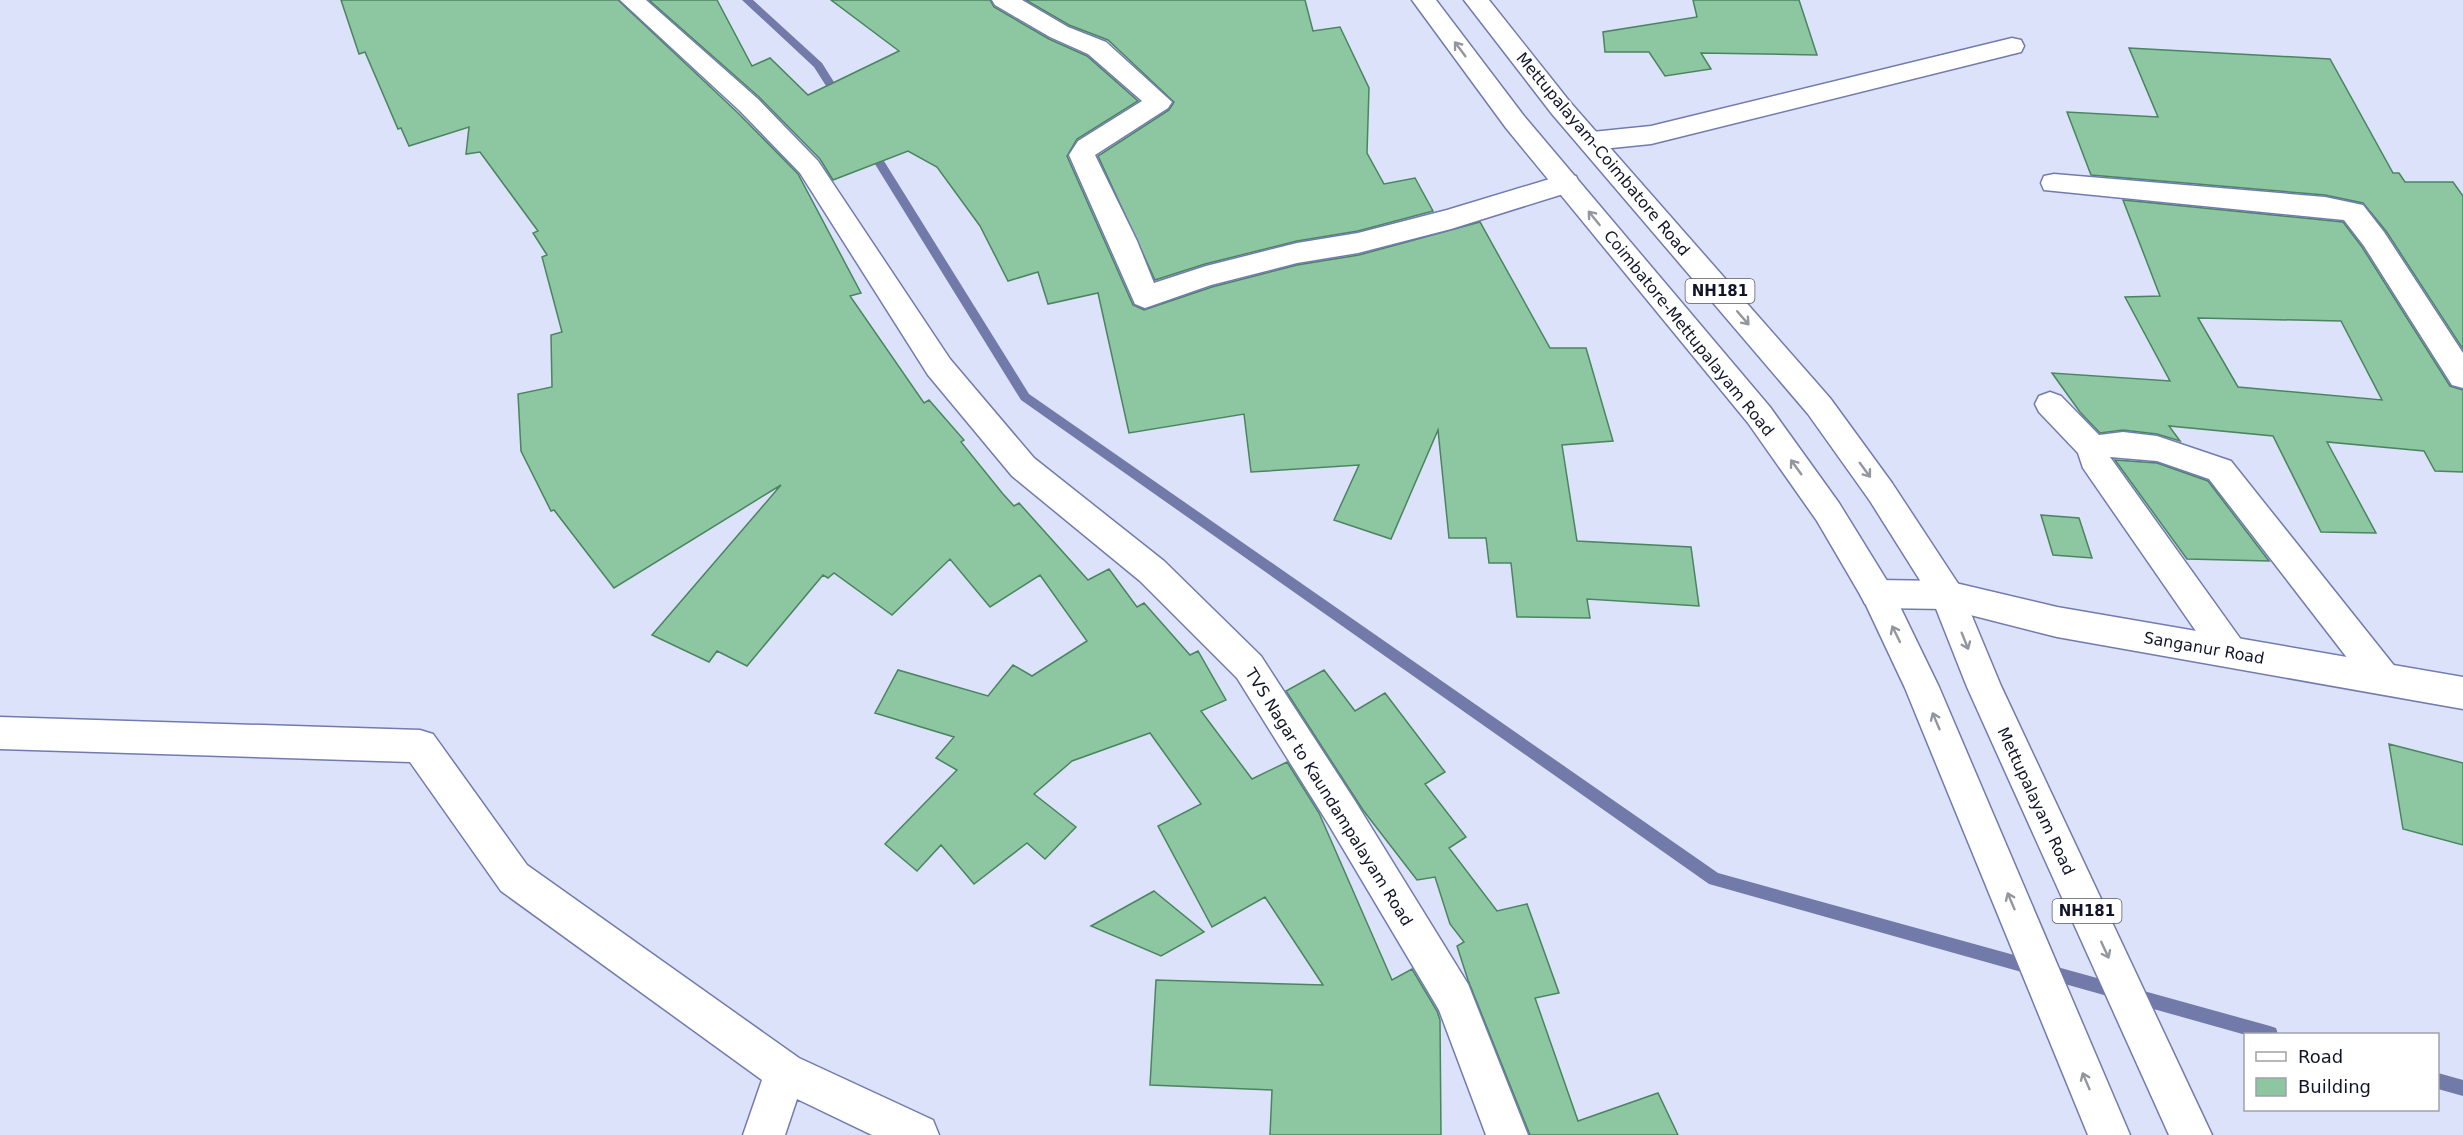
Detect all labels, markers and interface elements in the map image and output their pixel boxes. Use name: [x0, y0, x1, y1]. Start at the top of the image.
one-way arrow: [1453, 41, 1466, 57]
street label: Mettupalayam-Coimbatore Road: [1512, 48, 1694, 260]
one-way arrow: [1588, 210, 1601, 226]
street label: Coimbatore-Mettupalayam Road: [1600, 226, 1778, 440]
road number: NH181: [1686, 279, 1754, 303]
one-way arrow: [1736, 310, 1750, 325]
one-way arrow: [1790, 460, 1802, 476]
one-way arrow: [1859, 461, 1871, 477]
one-way arrow: [1890, 625, 1902, 643]
street label: Sanganur Road: [2142, 628, 2266, 668]
one-way arrow: [1960, 631, 1971, 650]
street label: TVS Nagar to Kaundampalayam Road: [1241, 664, 1417, 930]
one-way arrow: [1930, 712, 1941, 731]
street label: Mettupalayam Road: [1993, 724, 2079, 878]
one-way arrow: [2005, 892, 2016, 911]
road number: NH181: [2052, 899, 2122, 923]
one-way arrow: [2100, 940, 2111, 958]
legend: [2244, 1033, 2439, 1111]
text: Road: [2298, 1046, 2343, 1067]
one-way arrow: [2080, 1072, 2091, 1091]
text: Building: [2298, 1076, 2371, 1097]

